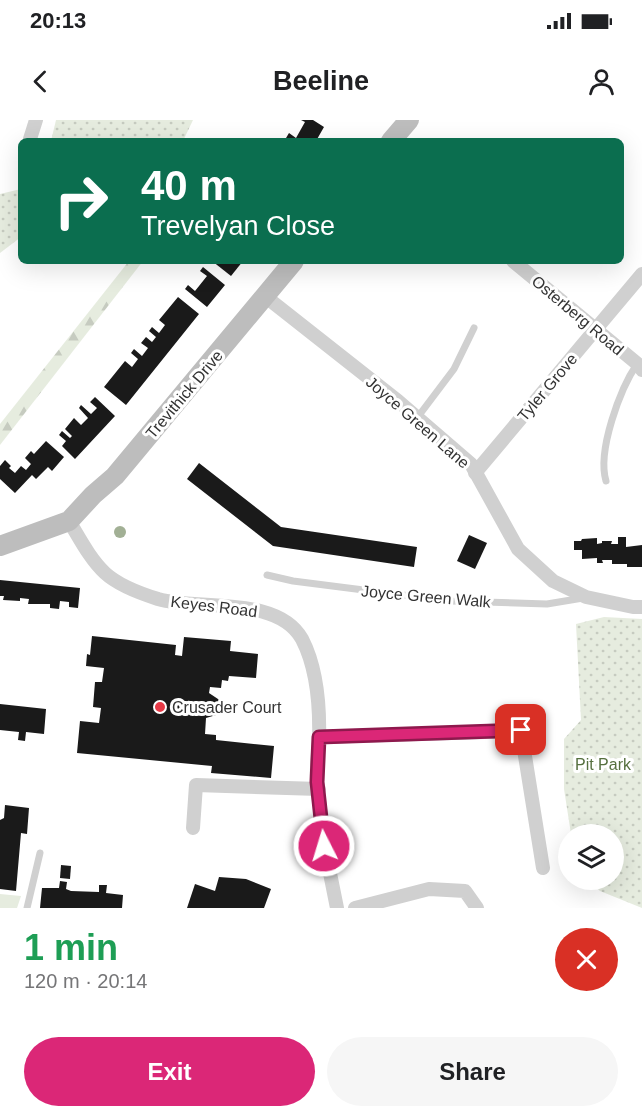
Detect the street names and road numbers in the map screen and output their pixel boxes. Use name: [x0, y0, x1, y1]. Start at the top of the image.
street label: Osterberg Road: [529, 272, 627, 358]
street label: Trevithick Drive: [143, 347, 226, 442]
street label: Tyler Grove: [514, 350, 581, 424]
street label: Joyce Green Lane: [363, 373, 473, 472]
street label: Joyce Green Walk: [360, 582, 493, 611]
street label: Keyes Road: [170, 593, 258, 620]

